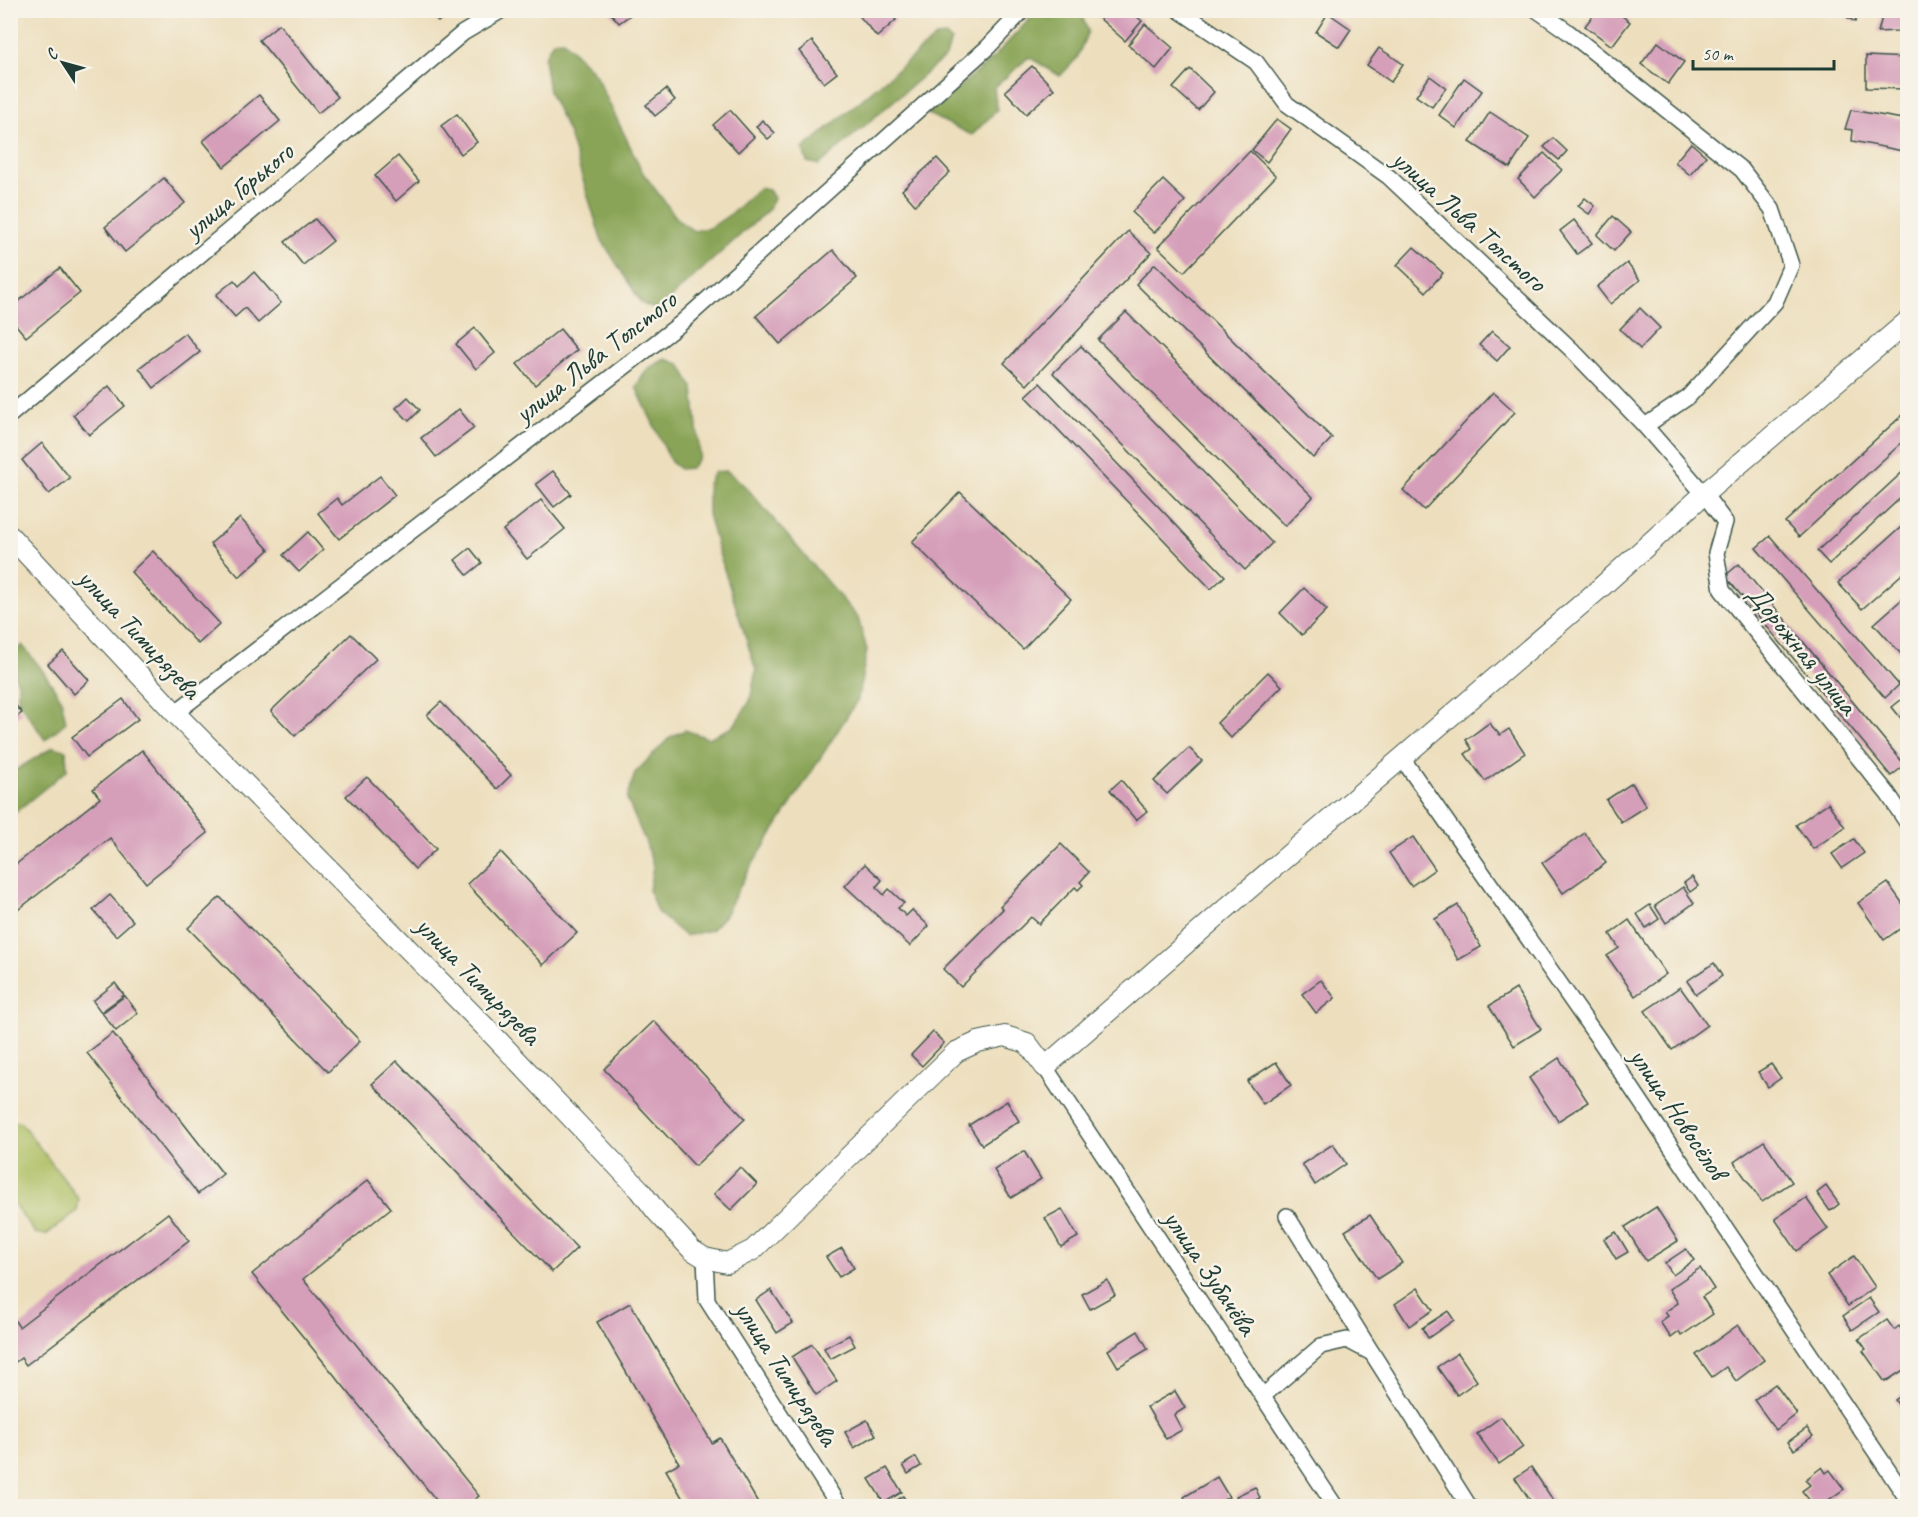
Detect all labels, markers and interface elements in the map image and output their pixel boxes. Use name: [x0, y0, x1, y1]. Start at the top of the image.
north arrow: [33, 33, 93, 93]
scale bar: [1693, 33, 1834, 71]
text: 50 m: [1702, 43, 1735, 65]
text: С: [41, 44, 63, 64]
street label: улица Горького: [175, 133, 302, 248]
street label: улица Льва Толстого: [1384, 140, 1556, 300]
street label: улица Льва Толстого: [506, 281, 685, 432]
street label: улица Тимирязева: [69, 559, 210, 707]
street label: Дорожная улица: [1740, 577, 1867, 723]
street label: улица Тимирязева: [407, 907, 550, 1053]
street label: улица Новосёлов: [1621, 1039, 1738, 1190]
street label: улица Зубачёва: [1155, 1201, 1266, 1343]
street label: улица Тимирязева: [726, 1293, 847, 1454]

